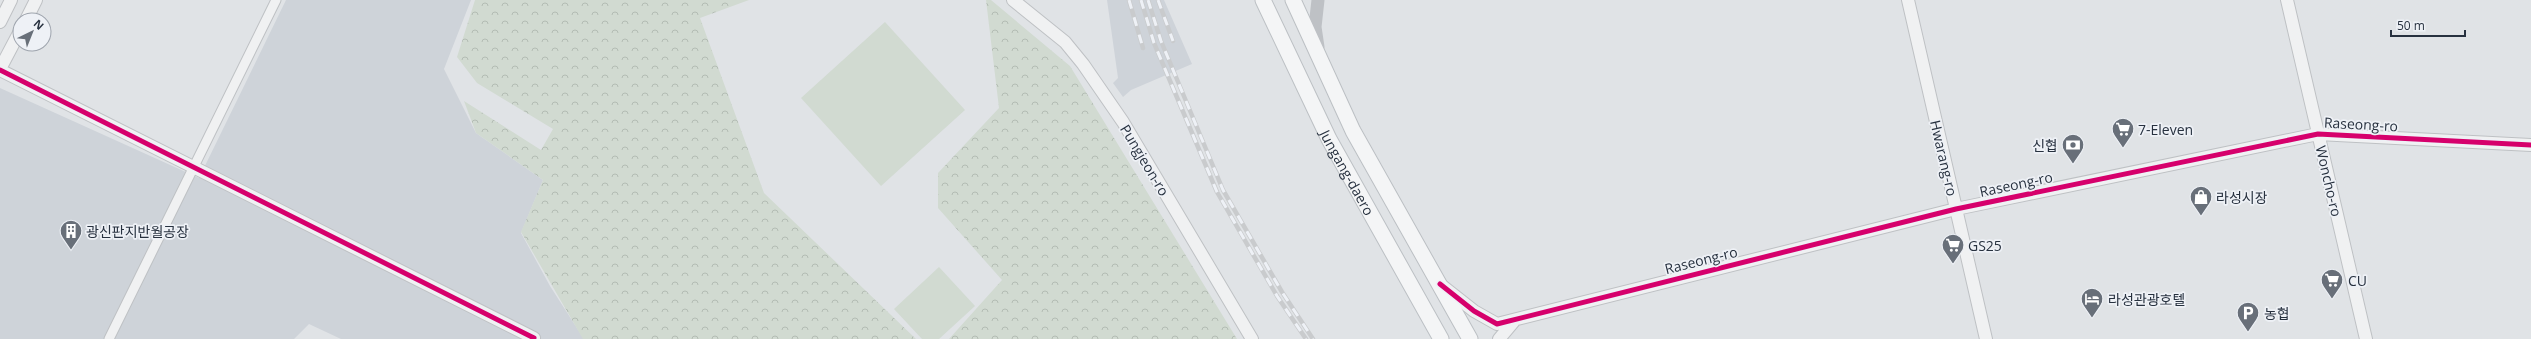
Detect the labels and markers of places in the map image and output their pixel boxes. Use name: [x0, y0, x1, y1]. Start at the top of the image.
supermarket icon: 7-Eleven: [2110, 116, 2136, 149]
place label: 7-Eleven: [2138, 120, 2193, 139]
bank icon: 신협: [2060, 132, 2086, 165]
place label: 신협: [2032, 136, 2058, 155]
shop icon: 라성시장: [2188, 184, 2214, 217]
place label: 라성시장: [2216, 188, 2268, 207]
building icon: 광신판지반월공장: [58, 218, 84, 251]
place label: 광신판지반월공장: [86, 222, 189, 241]
supermarket icon: GS25: [1940, 232, 1966, 265]
place label: GS25: [1968, 236, 2002, 255]
supermarket icon: CU: [2319, 267, 2345, 300]
place label: CU: [2348, 271, 2367, 290]
hotel icon: 라성관광호텔: [2079, 286, 2105, 319]
place label: 라성관광호텔: [2108, 290, 2185, 309]
parking icon: 농협: [2235, 300, 2261, 333]
place label: 농협: [2264, 304, 2290, 323]

